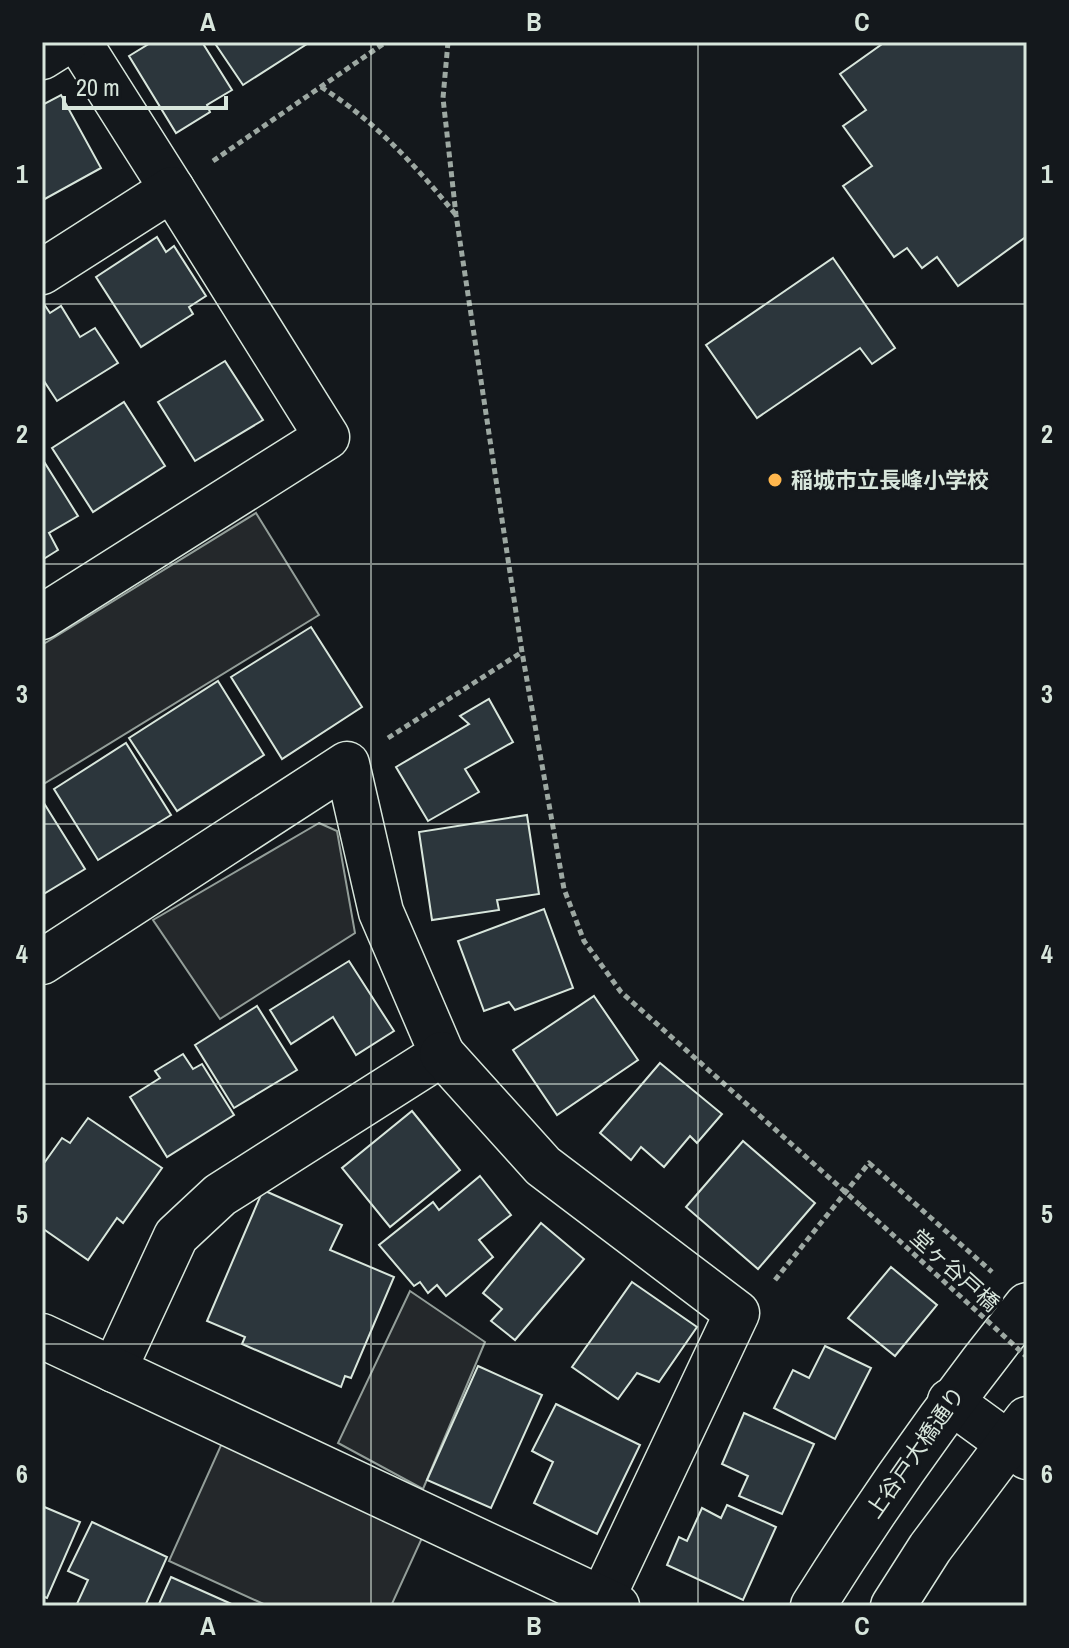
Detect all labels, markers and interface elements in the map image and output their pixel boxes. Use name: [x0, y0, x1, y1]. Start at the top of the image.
text: A: [200, 4, 216, 39]
text: B: [526, 4, 542, 39]
text: C: [854, 4, 870, 39]
scale bar: [64, 60, 226, 110]
text: 20 m: [76, 71, 120, 103]
text: 1: [16, 156, 28, 191]
text: 1: [1041, 156, 1053, 191]
text: 2: [16, 416, 28, 451]
text: 2: [1041, 416, 1053, 451]
place label: 稲城市立長峰小学校: [791, 465, 989, 495]
marker: 稲城市立長峰小学校: [766, 471, 784, 489]
text: 3: [16, 676, 28, 711]
text: 3: [1041, 676, 1053, 711]
text: 4: [16, 936, 28, 971]
text: 4: [1041, 936, 1053, 971]
text: 5: [16, 1196, 28, 1231]
text: 5: [1041, 1196, 1053, 1231]
street label: 堂ヶ谷戸橋: [904, 1222, 1006, 1318]
street label: 上谷戸大橋通り: [859, 1380, 971, 1524]
text: 6: [16, 1456, 28, 1491]
text: 6: [1041, 1456, 1053, 1491]
text: A: [200, 1608, 216, 1643]
text: B: [526, 1608, 542, 1643]
text: C: [854, 1608, 870, 1643]

